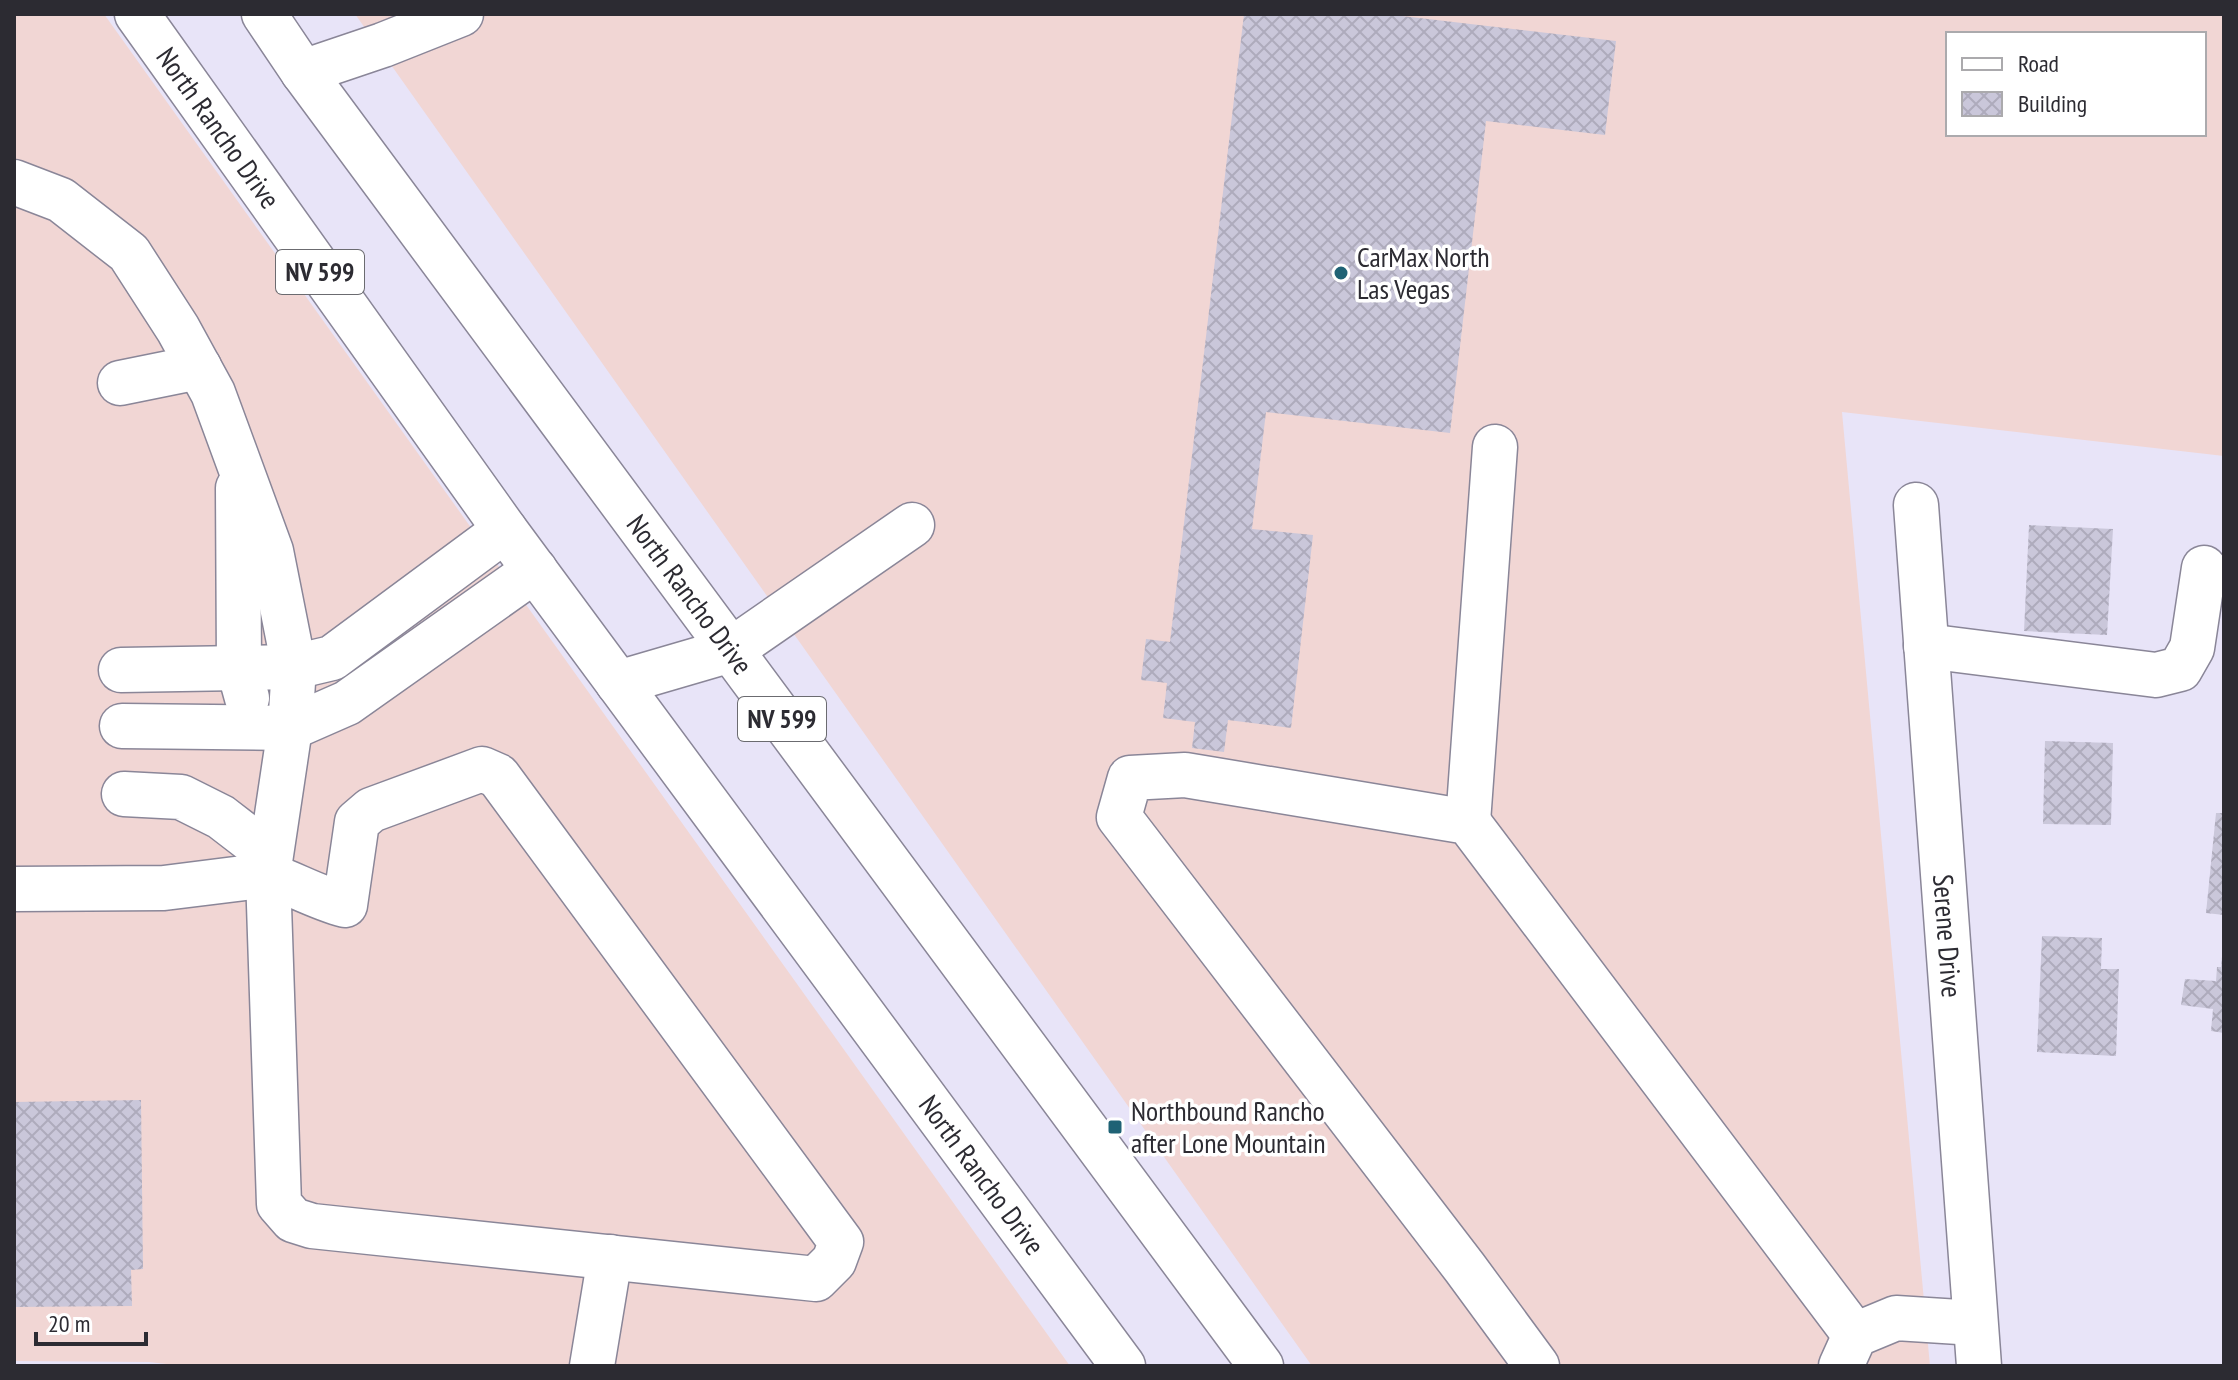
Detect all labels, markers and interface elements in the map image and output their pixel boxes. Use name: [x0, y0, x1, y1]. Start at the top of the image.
legend: [1946, 32, 2206, 136]
street label: North Rancho Drive: [149, 40, 289, 216]
text: Road: [2018, 48, 2059, 79]
text: Building: [2018, 88, 2087, 119]
place label: CarMax North Las Vegas: [1357, 238, 1490, 307]
road number: NV 599: [276, 250, 364, 294]
marker: CarMax North Las Vegas: [1332, 264, 1350, 282]
street label: North Rancho Drive: [619, 507, 762, 681]
road number: NV 599: [738, 697, 826, 741]
street label: Serene Drive: [1925, 873, 1971, 999]
street label: North Rancho Drive: [911, 1088, 1054, 1262]
place label: Northbound Rancho after Lone Mountain: [1131, 1092, 1326, 1161]
marker: Northbound Rancho after Lone Mountain: [1106, 1118, 1124, 1136]
scale bar: [36, 1296, 146, 1346]
text: 20 m: [48, 1308, 90, 1339]

